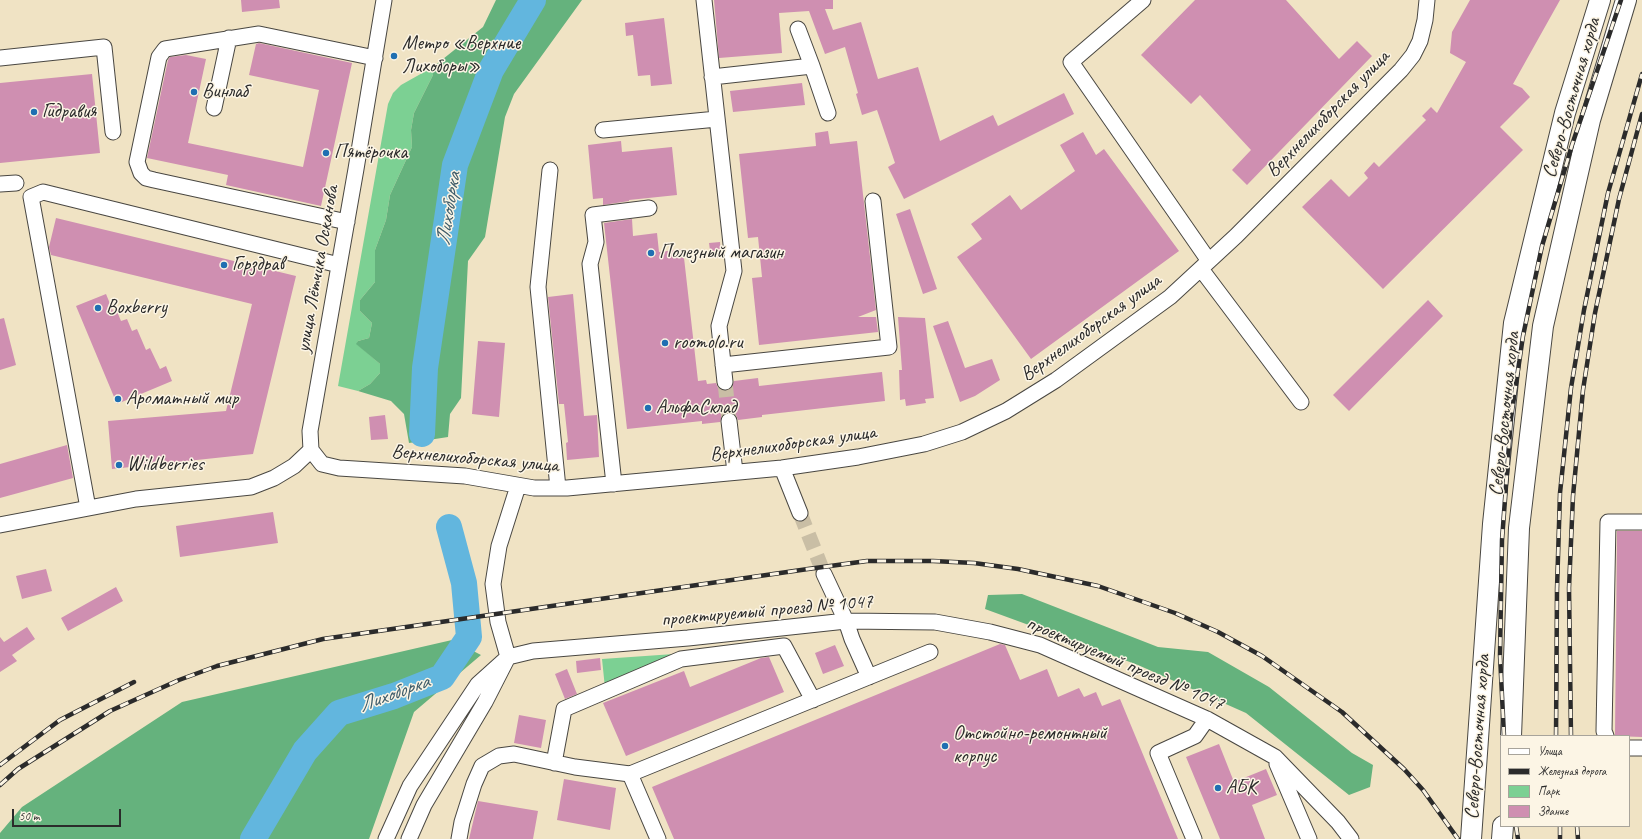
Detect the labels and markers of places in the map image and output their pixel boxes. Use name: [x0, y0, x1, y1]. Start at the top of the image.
place label: Метро «Верхние Лихоборы»: [402, 32, 520, 79]
marker: Метро «Верхние Лихоборы»: [389, 51, 399, 61]
place label: Винлаб: [202, 80, 248, 104]
marker: Винлаб: [189, 87, 199, 97]
place label: Гидравия: [42, 100, 96, 124]
marker: Гидравия: [29, 107, 39, 117]
place label: Пятёрочка: [334, 141, 407, 165]
marker: Пятёрочка: [321, 148, 331, 158]
place label: Полезный магазин: [659, 241, 783, 265]
marker: Полезный магазин: [646, 248, 656, 258]
place label: Горздрав: [232, 253, 284, 277]
marker: Горздрав: [219, 260, 229, 270]
place label: Boxberry: [106, 296, 167, 320]
marker: Boxberry: [93, 303, 103, 313]
place label: roomolo.ru: [673, 331, 743, 355]
marker: roomolo.ru: [660, 338, 670, 348]
place label: Ароматный мир: [126, 387, 238, 411]
marker: Ароматный мир: [113, 394, 123, 404]
place label: АльфаСклад: [656, 396, 736, 420]
marker: АльфаСклад: [643, 403, 653, 413]
place label: Wildberries: [127, 453, 204, 477]
marker: Wildberries: [114, 460, 124, 470]
place label: Отстойно-ремонтный корпус: [953, 722, 1107, 769]
marker: Отстойно-ремонтный корпус: [940, 741, 950, 751]
place label: АБК: [1226, 776, 1256, 800]
marker: АБК: [1213, 783, 1223, 793]

